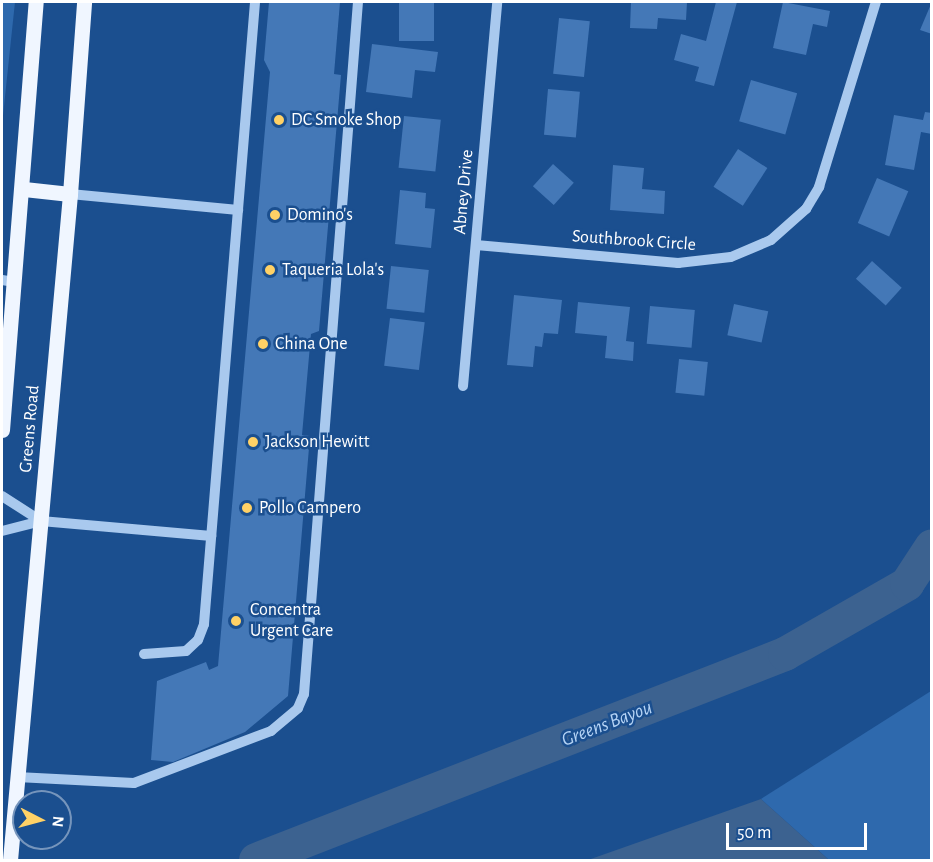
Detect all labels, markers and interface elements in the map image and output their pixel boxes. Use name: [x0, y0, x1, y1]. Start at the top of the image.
place label: DC Smoke Shop: [291, 109, 401, 131]
marker: DC Smoke Shop: [272, 113, 286, 127]
street label: Abney Drive: [450, 149, 478, 235]
place label: Domino's: [287, 204, 353, 226]
marker: Domino's: [268, 208, 282, 222]
street label: Southbrook Circle: [571, 226, 697, 256]
place label: Taqueria Lola's: [282, 259, 384, 281]
marker: Taqueria Lola's: [263, 263, 277, 277]
place label: China One: [275, 333, 348, 355]
marker: China One: [256, 337, 270, 351]
street label: Greens Road: [15, 384, 45, 474]
place label: Jackson Hewitt: [265, 431, 369, 453]
marker: Jackson Hewitt: [246, 435, 260, 449]
place label: Pollo Campero: [259, 497, 361, 519]
marker: Pollo Campero: [240, 501, 254, 515]
place label: Concentra Urgent Care: [250, 600, 333, 642]
marker: Concentra Urgent Care: [227, 612, 245, 630]
water label: Greens Bayou: [558, 696, 656, 752]
north arrow: [12, 790, 72, 850]
scale bar: [729, 811, 870, 849]
text: N: [49, 815, 66, 828]
text: 50 m: [737, 824, 771, 842]

